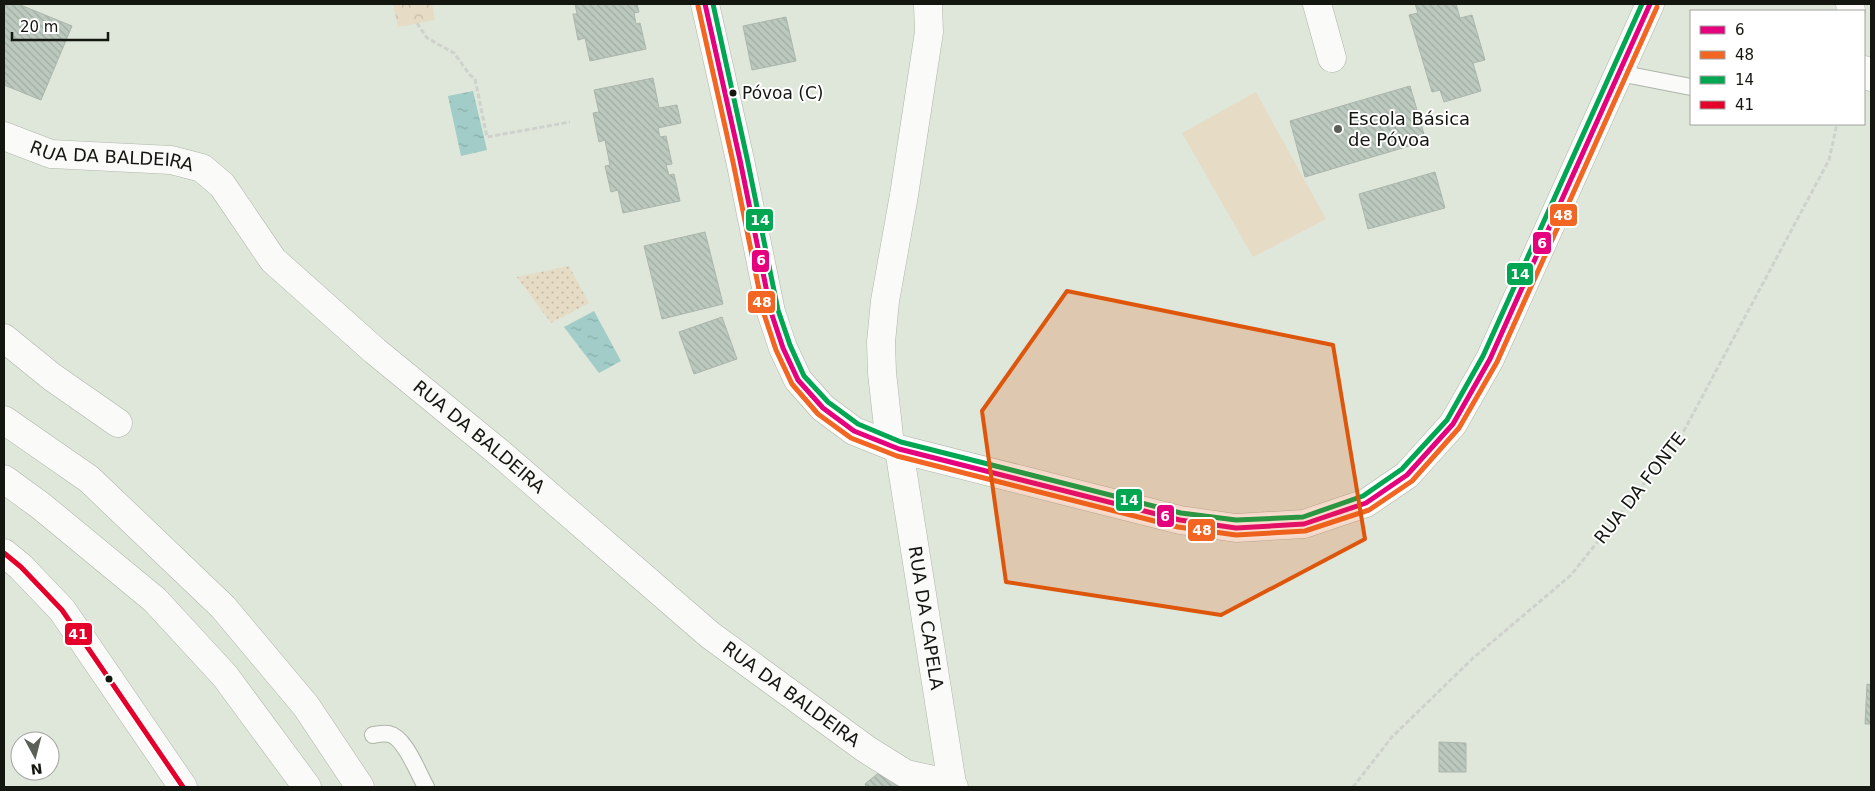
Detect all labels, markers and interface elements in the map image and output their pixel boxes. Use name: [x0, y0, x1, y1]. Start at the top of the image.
scale bar: [12, 10, 109, 42]
legend: [1690, 10, 1865, 125]
text: 20 m: [20, 18, 58, 36]
text: 6: [1735, 21, 1745, 39]
text: 48: [1735, 46, 1754, 64]
text: 14: [1735, 71, 1754, 89]
place label: Póvoa (C): [742, 83, 823, 103]
marker: Póvoa (C): [728, 88, 738, 98]
text: 41: [1735, 96, 1754, 114]
place label: Escola Básica de Póvoa: [1348, 108, 1470, 150]
marker: Escola Básica de Póvoa: [1332, 123, 1344, 135]
street label: RUA DA BALDEIRA: [27, 136, 197, 176]
line badge: 48: [1549, 203, 1578, 227]
text: 48: [1553, 207, 1573, 223]
line badge: 14: [745, 208, 774, 232]
text: 14: [750, 212, 770, 228]
line badge: 6: [1532, 231, 1552, 255]
text: 6: [1537, 235, 1547, 251]
line badge: 6: [751, 249, 770, 273]
text: 6: [756, 252, 766, 268]
line badge: 14: [1506, 262, 1534, 286]
text: 14: [1510, 266, 1530, 282]
line badge: 48: [747, 290, 776, 314]
text: 48: [752, 294, 772, 310]
street label: RUA DA BALDEIRA: [409, 376, 550, 498]
street label: RUA DA FONTE: [1590, 428, 1690, 548]
line badge: 14: [1115, 488, 1143, 512]
text: 14: [1119, 492, 1139, 508]
line badge: 6: [1156, 504, 1175, 528]
text: 6: [1160, 508, 1170, 524]
line badge: 48: [1187, 518, 1216, 542]
text: 48: [1192, 522, 1212, 538]
street label: RUA DA CAPELA: [904, 544, 948, 692]
line badge: 41: [64, 622, 93, 646]
text: 41: [68, 626, 88, 642]
street label: RUA DA BALDEIRA: [719, 637, 865, 751]
unlabelled marker: [104, 674, 114, 684]
north arrow: [10, 731, 60, 781]
text: N: [30, 760, 43, 778]

